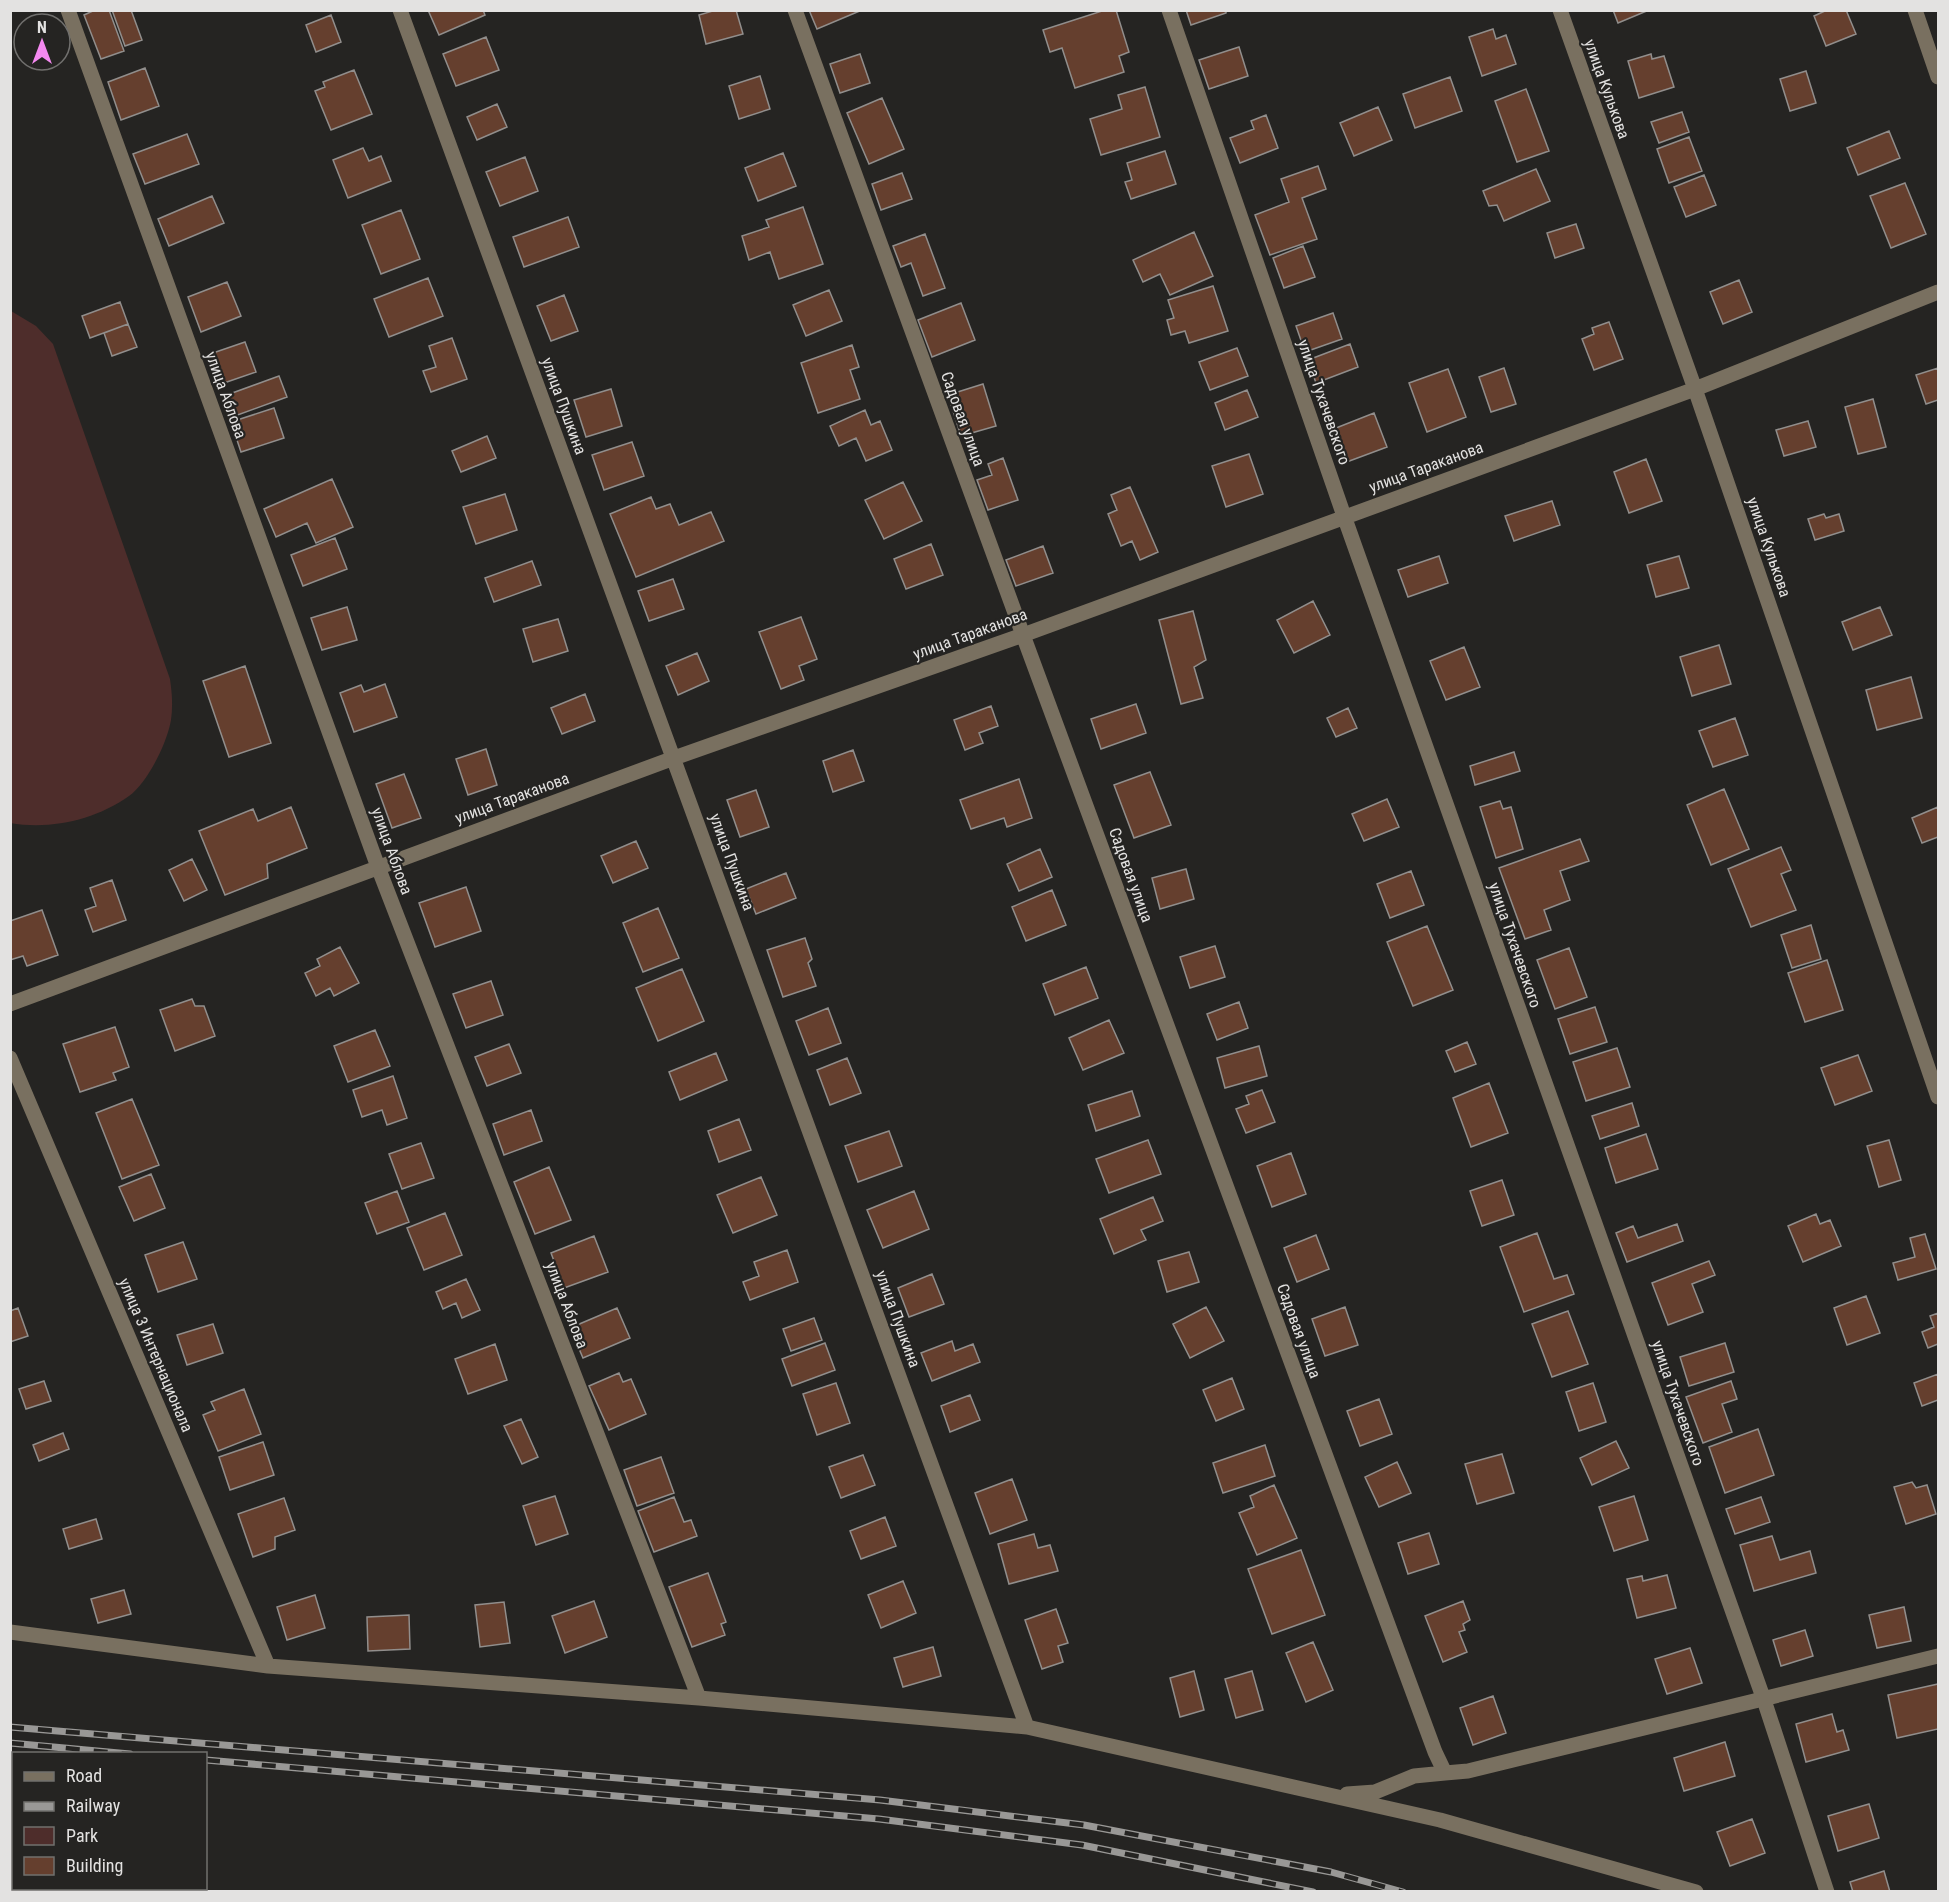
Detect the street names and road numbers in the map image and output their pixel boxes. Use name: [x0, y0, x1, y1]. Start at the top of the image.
street label: улица Кулькова: [1580, 37, 1634, 141]
street label: улица Тухачевского: [1294, 337, 1354, 467]
street label: улица Аблова: [201, 349, 251, 441]
street label: улица Пушкина: [538, 355, 590, 457]
street label: Садовая улица: [937, 369, 989, 469]
street label: улица Тараканова: [1366, 438, 1486, 496]
street label: улица Кулькова: [1743, 495, 1795, 599]
street label: улица Тараканова: [910, 605, 1030, 663]
street label: улица Тараканова: [452, 769, 572, 827]
street label: улица Аблова: [367, 805, 417, 897]
street label: улица Пушкина: [706, 811, 758, 913]
street label: Садовая улица: [1105, 825, 1157, 925]
street label: улица Тухачевского: [1485, 880, 1545, 1010]
street label: улица Аблова: [542, 1259, 592, 1351]
street label: улица Пушкина: [872, 1268, 924, 1370]
street label: улица 3 Интернационала: [115, 1275, 197, 1435]
street label: Садовая улица: [1273, 1281, 1325, 1381]
street label: улица Тухачевского: [1648, 1338, 1708, 1468]

